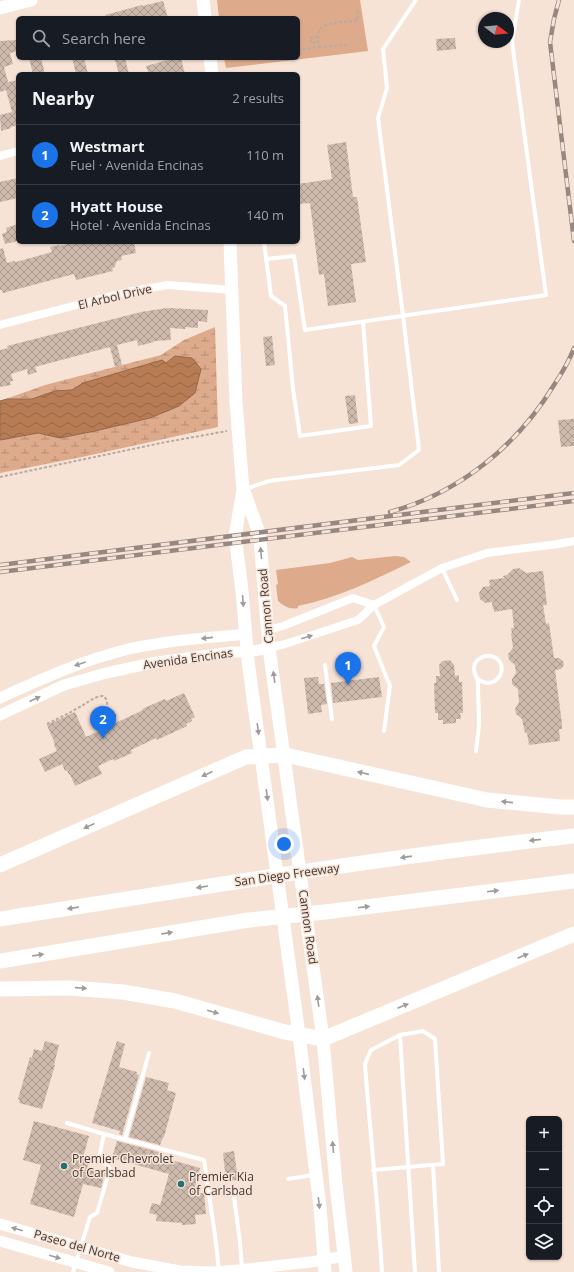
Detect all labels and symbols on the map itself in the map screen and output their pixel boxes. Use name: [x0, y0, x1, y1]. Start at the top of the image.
north arrow: [478, 12, 514, 48]
street label: El Arbol Drive: [76, 280, 154, 313]
one-way arrow: [258, 547, 265, 559]
street label: Cannon Road: [254, 568, 277, 644]
one-way arrow: [239, 595, 246, 607]
one-way arrow: [301, 633, 313, 639]
one-way arrow: [201, 635, 213, 641]
street label: Avenida Encinas: [142, 644, 234, 673]
pin: 1: [335, 652, 361, 685]
one-way arrow: [74, 661, 86, 667]
one-way arrow: [271, 671, 277, 683]
one-way arrow: [30, 696, 41, 702]
pin: 2: [90, 706, 116, 739]
one-way arrow: [255, 723, 261, 735]
one-way arrow: [357, 769, 369, 775]
one-way arrow: [201, 771, 213, 777]
one-way arrow: [264, 789, 270, 801]
one-way arrow: [501, 799, 513, 805]
one-way arrow: [83, 823, 94, 829]
your location: [274, 834, 294, 854]
one-way arrow: [529, 837, 541, 844]
one-way arrow: [400, 854, 412, 860]
street label: San Diego Freeway: [233, 859, 341, 890]
one-way arrow: [195, 884, 208, 890]
street label: Cannon Road: [295, 888, 322, 965]
one-way arrow: [487, 888, 499, 894]
one-way arrow: [358, 904, 370, 910]
one-way arrow: [67, 905, 79, 911]
one-way arrow: [161, 930, 173, 936]
one-way arrow: [32, 952, 45, 958]
one-way arrow: [517, 953, 528, 959]
one-way arrow: [75, 985, 87, 992]
one-way arrow: [315, 995, 321, 1007]
one-way arrow: [397, 1003, 408, 1009]
one-way arrow: [207, 1009, 219, 1015]
one-way arrow: [300, 1068, 307, 1080]
one-way arrow: [329, 1141, 336, 1153]
place label: Premier Chevrolet of Carlsbad: [72, 1150, 174, 1181]
marker: Premier Chevrolet of Carlsbad: [59, 1161, 69, 1171]
place label: Premier Kia of Carlsbad: [189, 1168, 254, 1199]
marker: Premier Kia of Carlsbad: [176, 1179, 186, 1189]
one-way arrow: [316, 1197, 322, 1209]
street label: Paseo del Norte: [32, 1225, 123, 1266]
one-way arrow: [11, 1226, 23, 1232]
one-way arrow: [49, 1254, 61, 1260]

